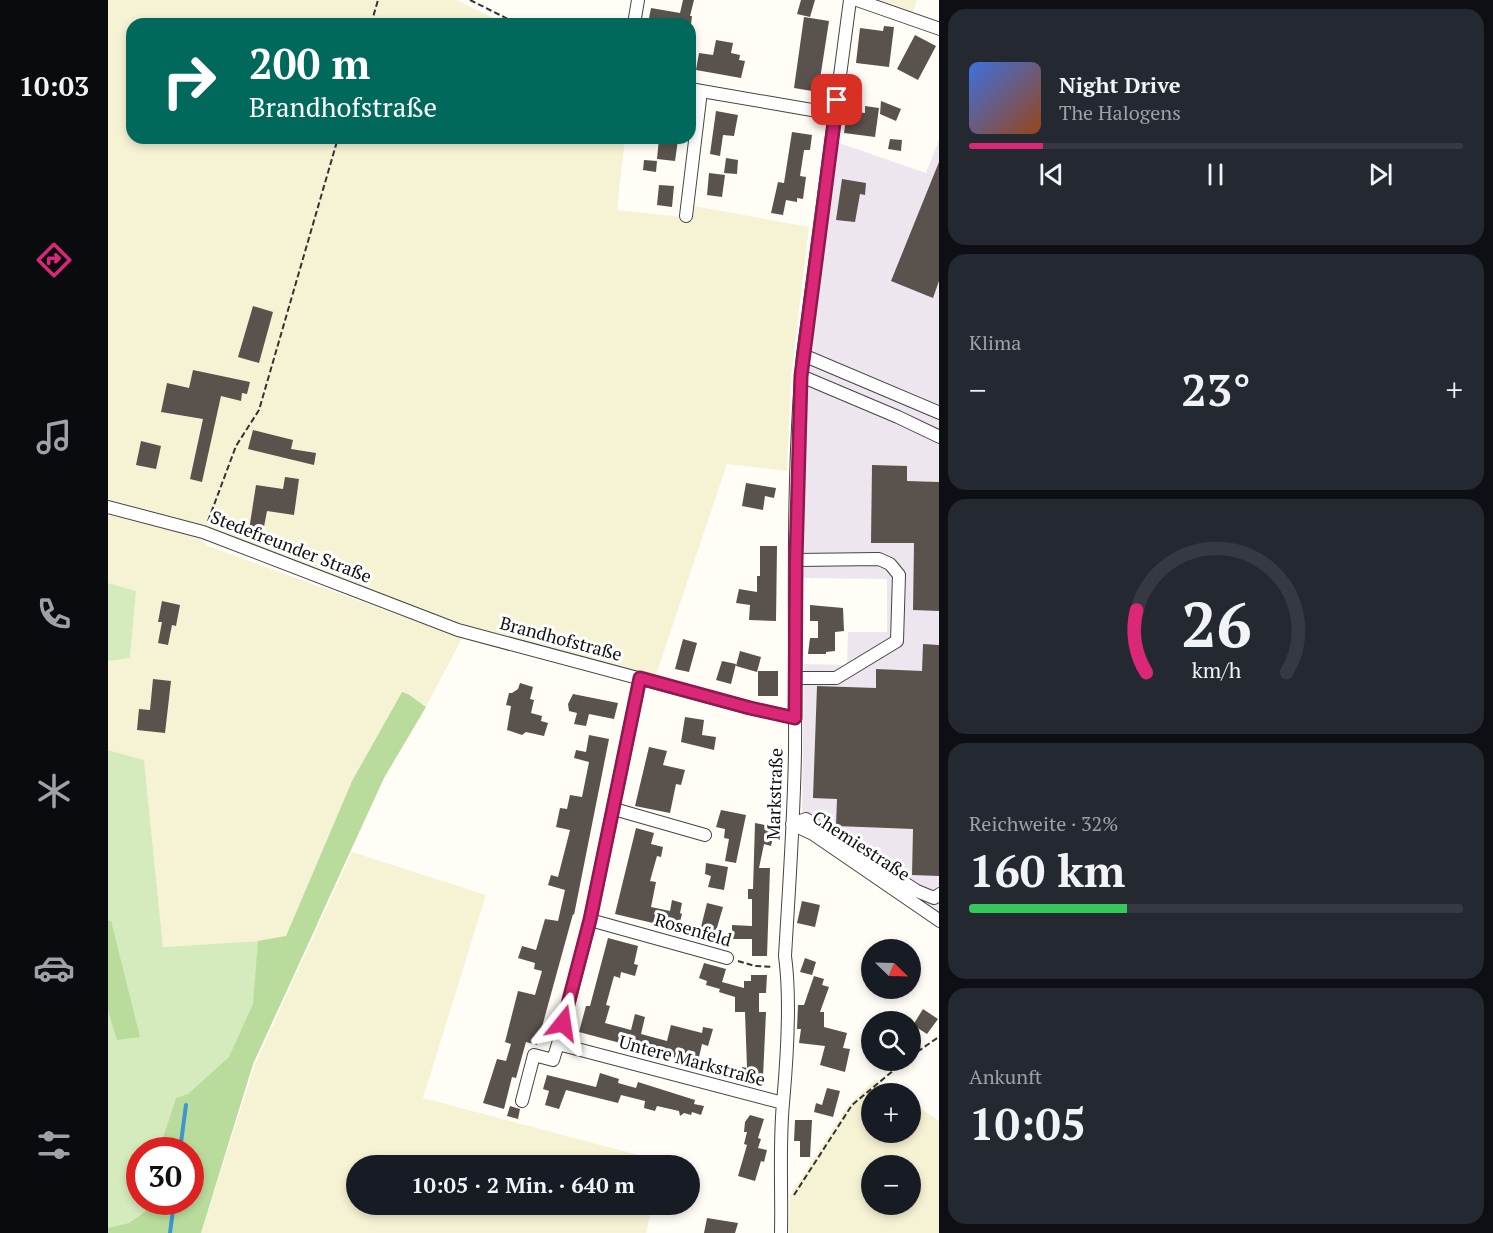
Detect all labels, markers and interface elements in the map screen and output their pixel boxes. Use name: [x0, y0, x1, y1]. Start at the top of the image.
text: 200 m: [249, 35, 370, 91]
icon: right: [150, 42, 228, 120]
text: 10:03: [19, 68, 89, 104]
text: Night Drive: [1059, 70, 1181, 99]
pin: [811, 74, 862, 125]
icon: arrive: [820, 83, 853, 116]
text: Brandhofstraße: [249, 89, 437, 125]
text: The Halogens: [1059, 99, 1181, 126]
icon: previous: [1035, 158, 1068, 191]
icon: pause: [1199, 158, 1232, 191]
icon: next: [1364, 158, 1397, 191]
icon: directions: [33, 239, 75, 281]
text: Klima: [969, 329, 1021, 356]
text: 23°: [1181, 359, 1251, 419]
text: −: [969, 368, 987, 411]
text: +: [1445, 368, 1463, 411]
icon: music: [33, 416, 75, 458]
street label: Stedefreunder Straße: [207, 504, 375, 588]
text: 26: [1181, 583, 1251, 666]
icon: phone: [33, 593, 75, 635]
street label: Brandhofstraße: [498, 610, 625, 666]
text: km/h: [1191, 657, 1241, 685]
street label: Markstraße: [760, 748, 788, 840]
icon: climate: [33, 770, 75, 812]
street label: Chemiestraße: [808, 805, 915, 886]
text: Reichweite · 32%: [969, 810, 1118, 837]
text: 160 km: [969, 840, 1125, 900]
street label: Rosenfeld: [652, 907, 735, 951]
north arrow: [861, 939, 921, 999]
map controls: [861, 939, 921, 1215]
icon: car: [33, 947, 75, 989]
position arrow: [531, 991, 595, 1055]
button: search: [861, 1011, 921, 1071]
street label: Untere Markstraße: [616, 1029, 768, 1091]
text: Ankunft: [969, 1063, 1042, 1090]
button: +: [861, 1083, 921, 1143]
text: 10:05: [969, 1093, 1086, 1153]
icon: filters: [33, 1124, 75, 1166]
speed limit sign: 30: [126, 1137, 204, 1215]
button: −: [861, 1155, 921, 1215]
text: 10:05 · 2 Min. · 640 m: [411, 1170, 635, 1199]

